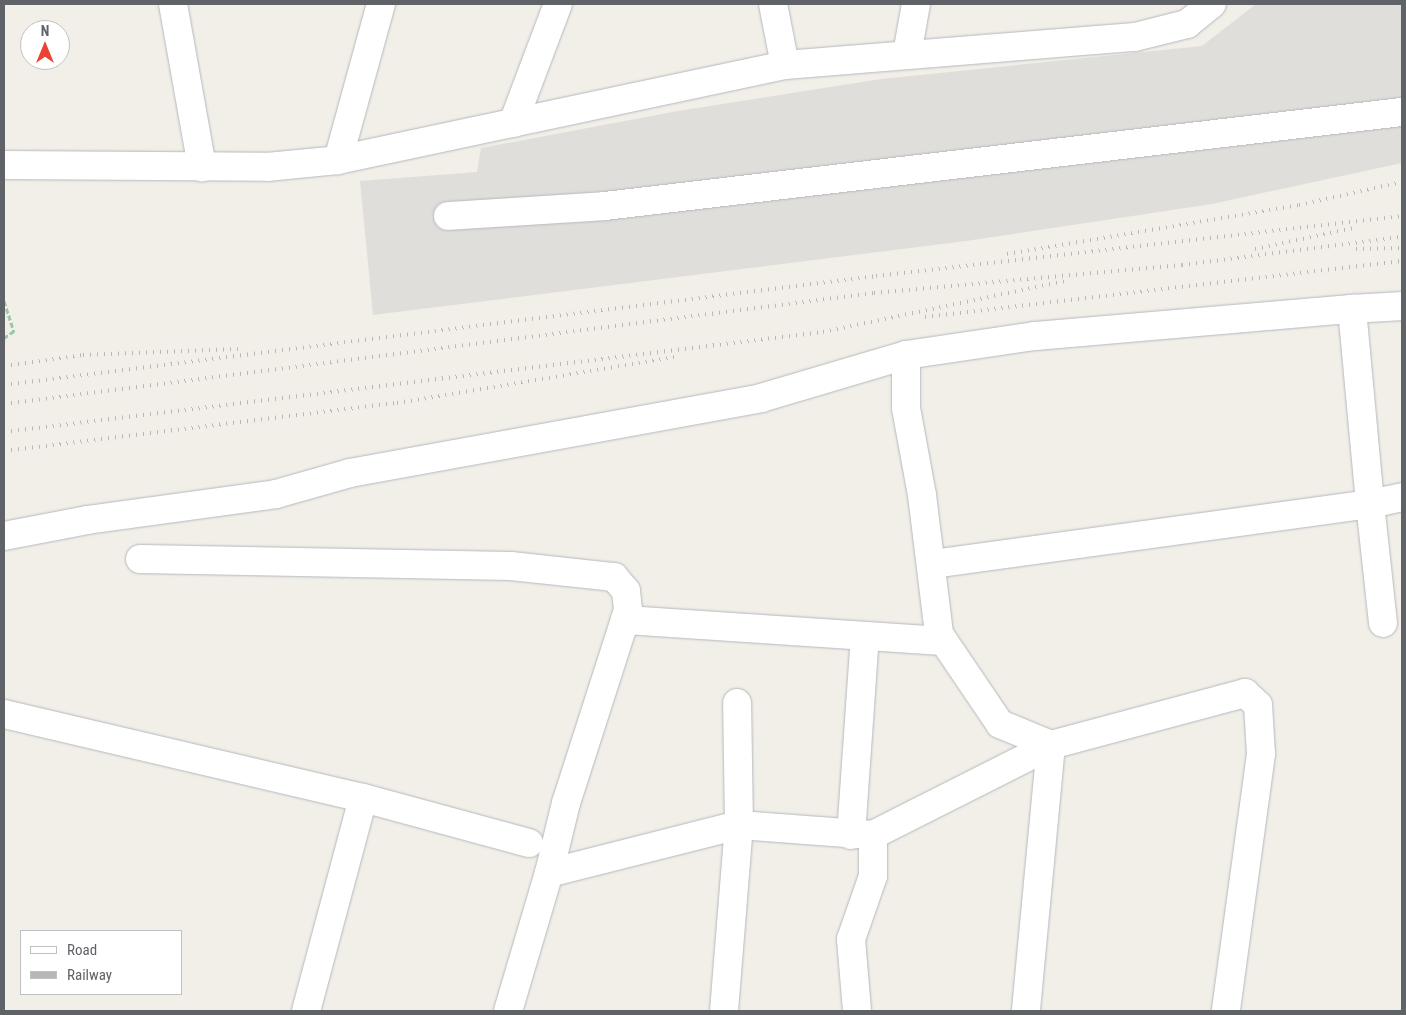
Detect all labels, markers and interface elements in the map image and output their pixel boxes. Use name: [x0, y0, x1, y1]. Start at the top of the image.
north arrow: [20, 20, 70, 70]
text: N: [41, 23, 49, 39]
legend: [20, 930, 182, 995]
text: Road: [67, 941, 97, 959]
text: Railway: [67, 966, 112, 984]

